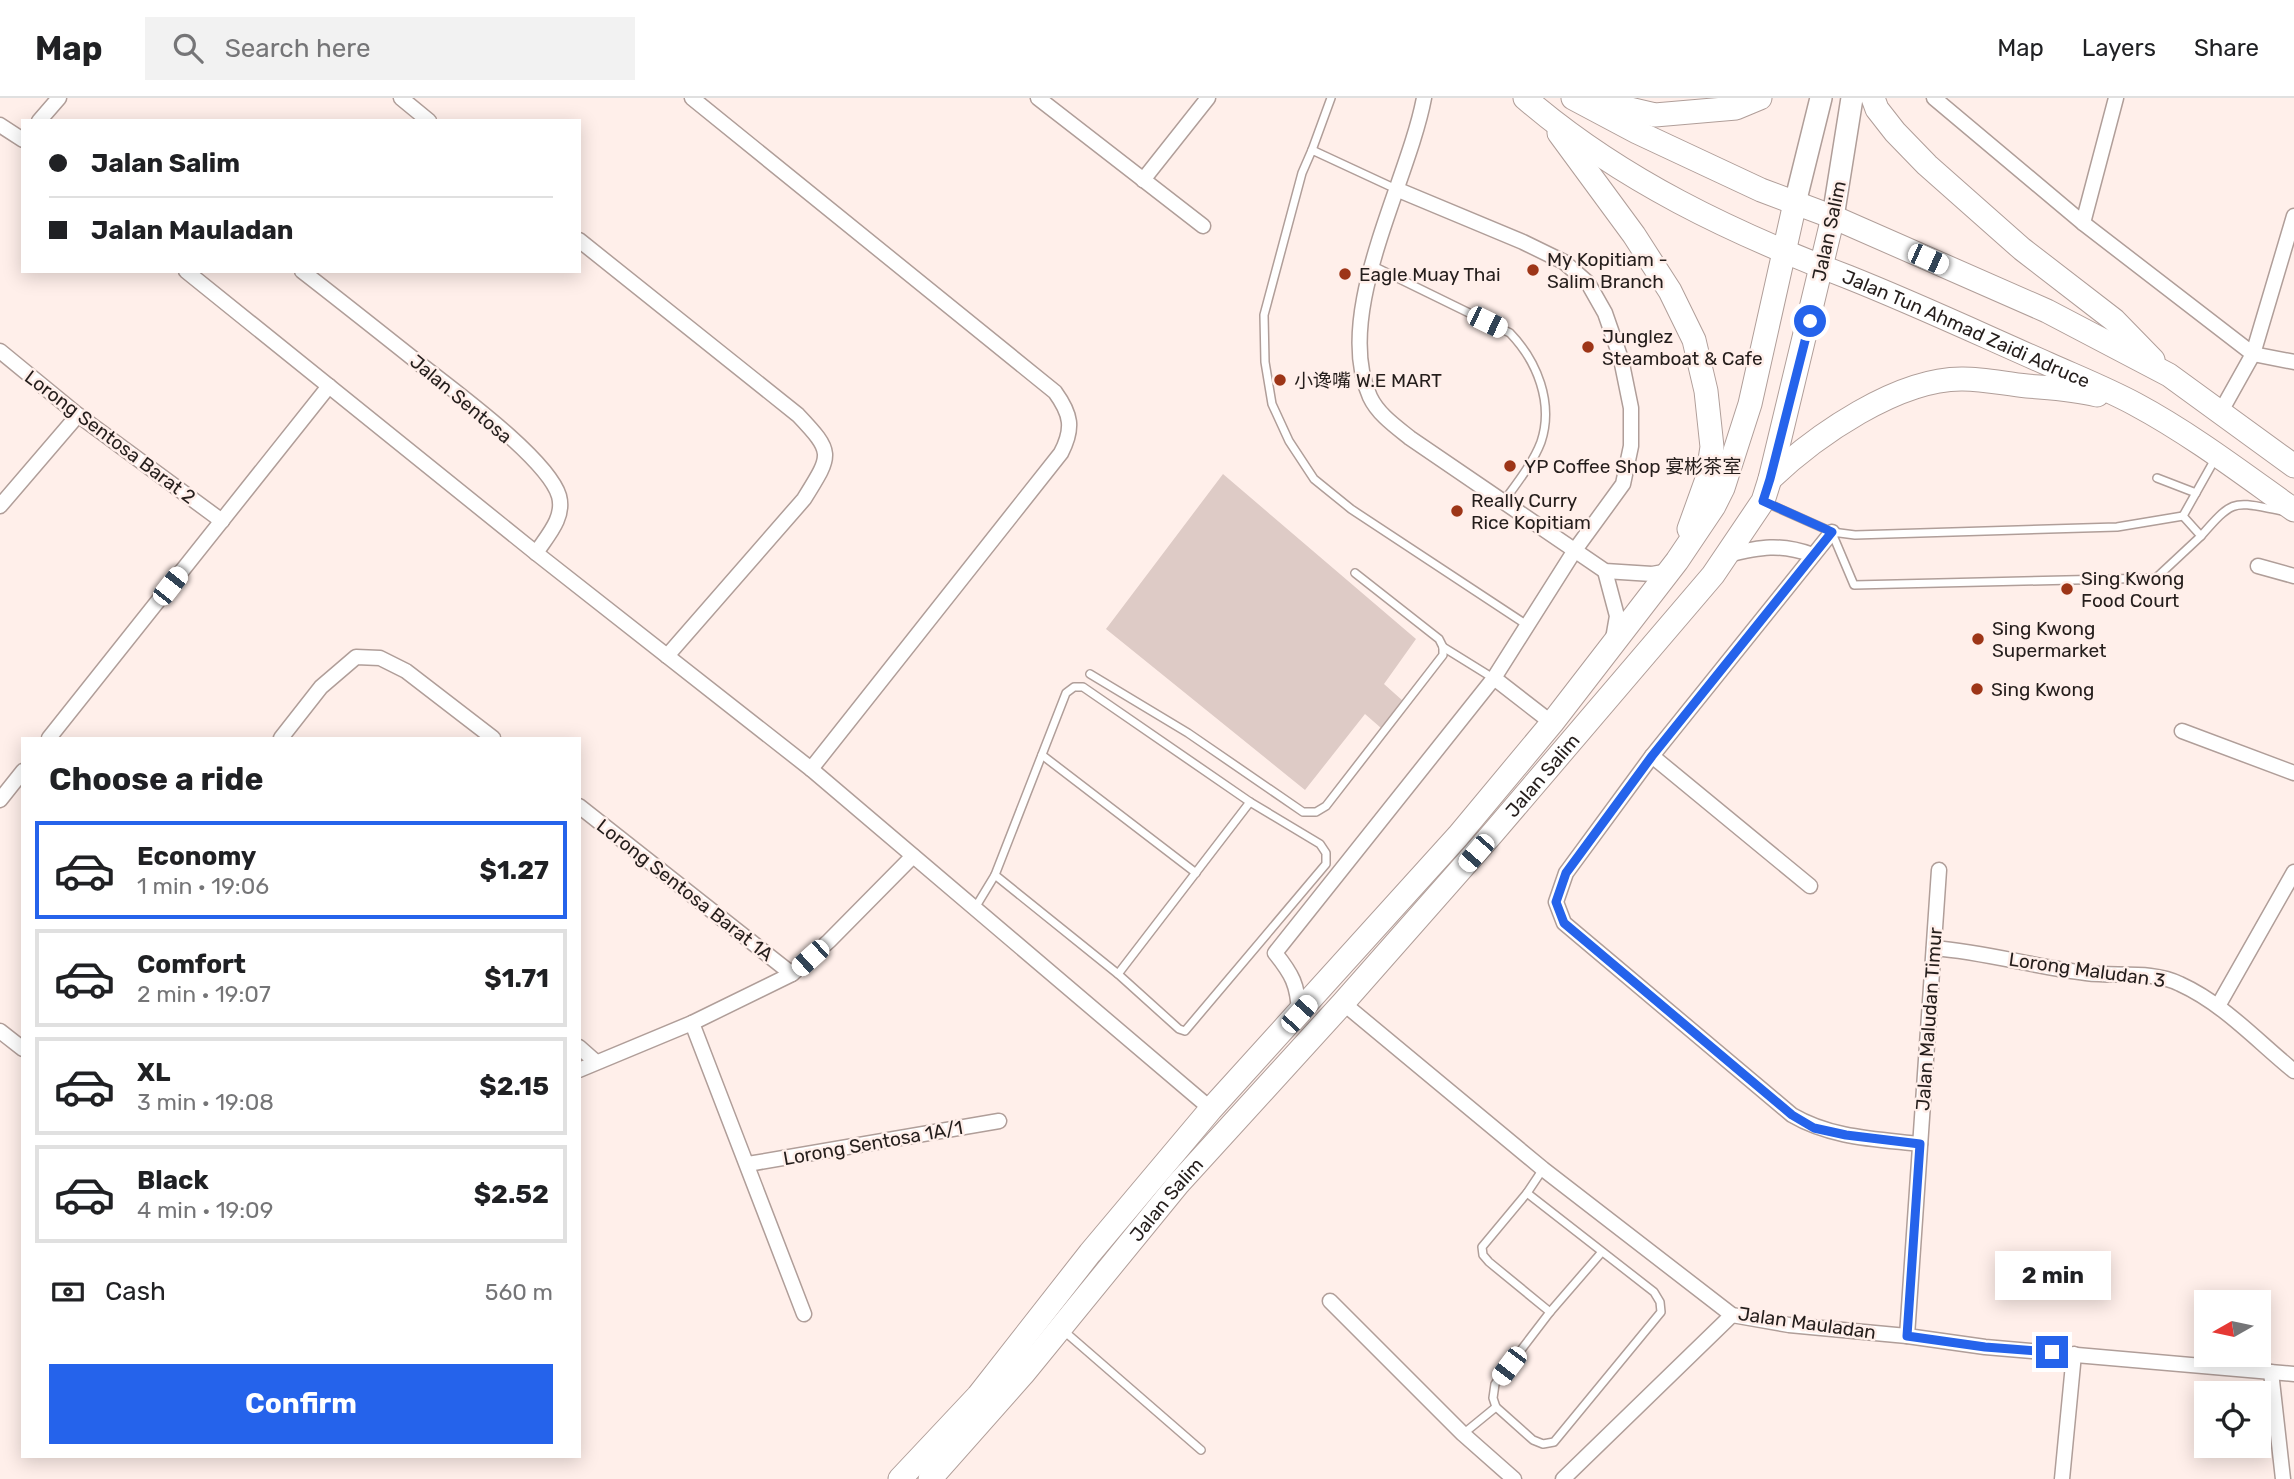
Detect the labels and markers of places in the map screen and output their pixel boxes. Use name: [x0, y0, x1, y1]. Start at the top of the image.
place label: My Kopitiam - Salim Branch: [1547, 248, 1668, 293]
marker: My Kopitiam - Salim Branch: [1525, 262, 1541, 278]
place label: Eagle Muay Thai: [1359, 263, 1501, 286]
marker: Eagle Muay Thai: [1337, 266, 1353, 282]
place label: Junglez Steamboat & Cafe: [1602, 325, 1763, 370]
marker: Junglez Steamboat & Cafe: [1580, 339, 1596, 355]
place label: 小谗嘴 W.E MART: [1294, 369, 1442, 392]
marker: 小谗嘴 W.E MART: [1272, 372, 1288, 388]
place label: YP Coffee Shop 宴彬茶室: [1524, 455, 1741, 478]
marker: YP Coffee Shop 宴彬茶室: [1502, 458, 1518, 474]
place label: Really Curry Rice Kopitiam: [1471, 489, 1591, 534]
marker: Really Curry Rice Kopitiam: [1449, 503, 1465, 519]
place label: Sing Kwong Food Court: [2081, 567, 2184, 612]
marker: Sing Kwong Food Court: [2059, 581, 2075, 597]
place label: Sing Kwong Supermarket: [1992, 617, 2107, 662]
marker: Sing Kwong Supermarket: [1970, 631, 1986, 647]
place label: Sing Kwong: [1991, 678, 2094, 701]
marker: Sing Kwong: [1969, 681, 1985, 697]

